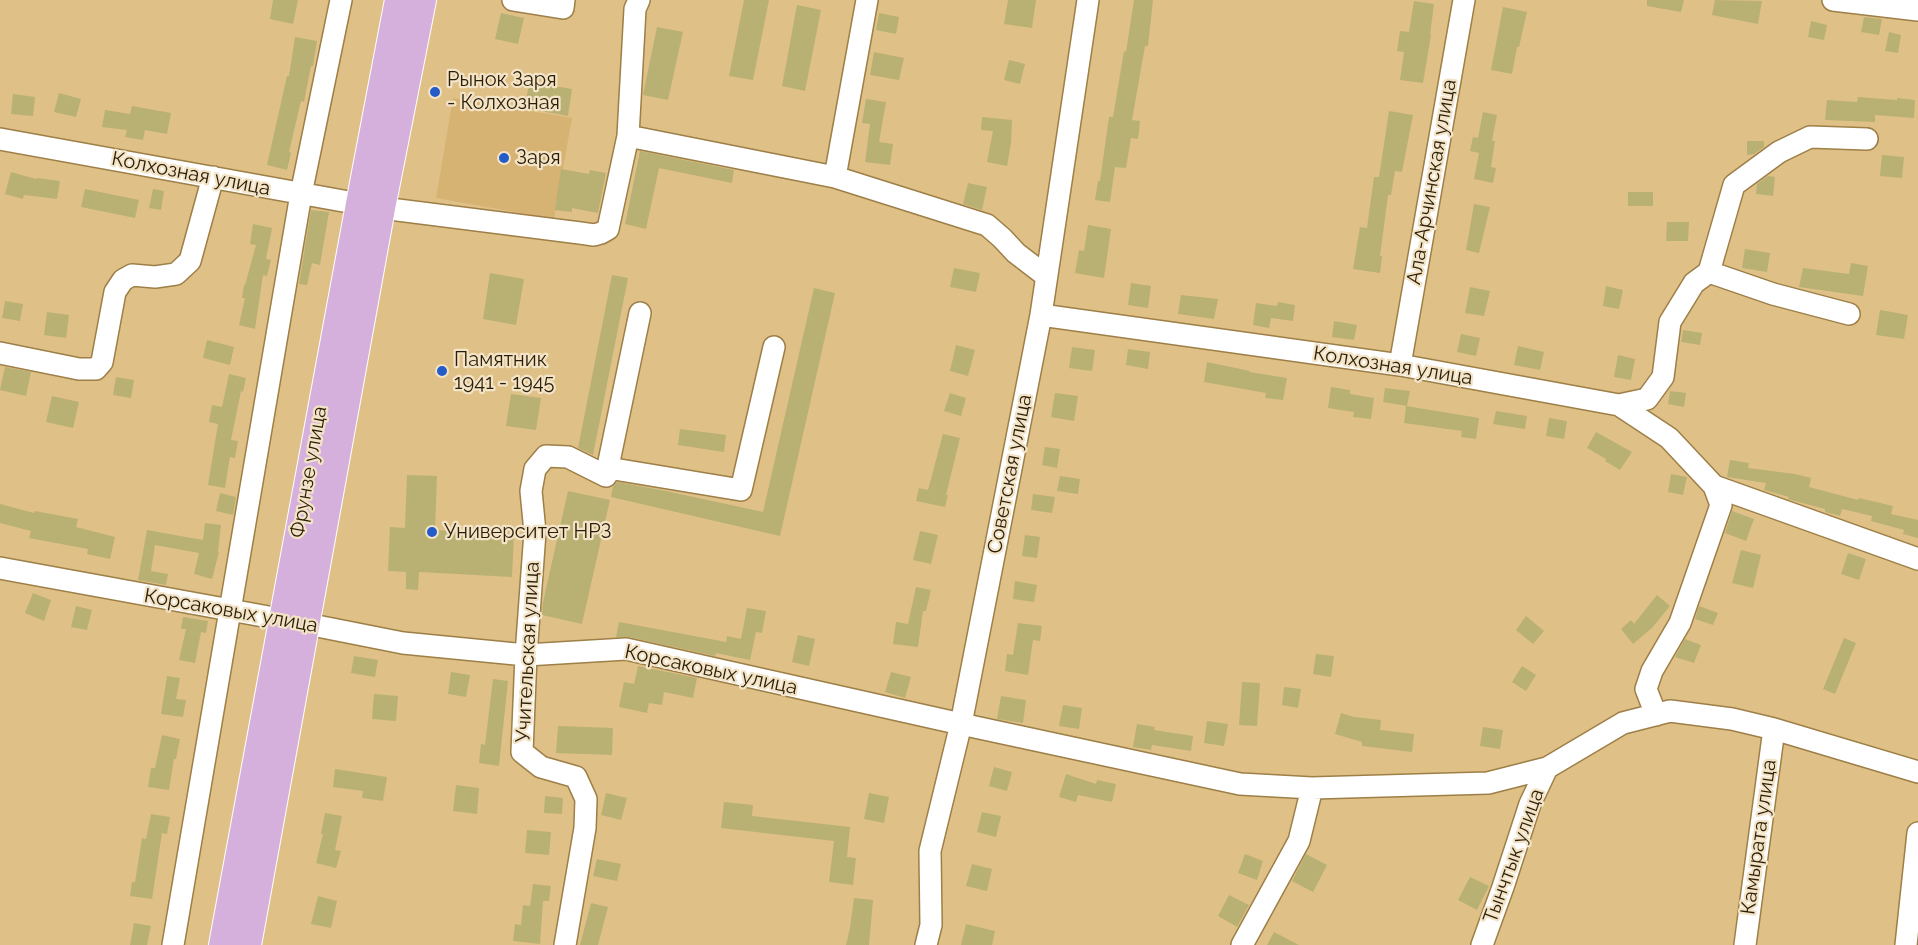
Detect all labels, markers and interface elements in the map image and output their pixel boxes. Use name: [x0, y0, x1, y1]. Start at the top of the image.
place label: Рынок Заря - Колхозная: [447, 68, 560, 115]
street label: Ала-Арчинская улица: [1402, 77, 1462, 287]
marker: Рынок Заря - Колхозная: [428, 85, 442, 99]
place label: Заря: [516, 146, 560, 170]
street label: Колхозная улица: [110, 147, 272, 201]
marker: Заря: [497, 151, 511, 165]
street label: Колхозная улица: [1312, 342, 1474, 390]
place label: Памятник 1941 - 1945: [454, 348, 554, 395]
marker: Памятник 1941 - 1945: [435, 364, 449, 378]
street label: Советская улица: [983, 392, 1037, 556]
street label: Фрунзе улица: [286, 404, 332, 540]
place label: Университет НРЗ: [444, 520, 611, 544]
marker: Университет НРЗ: [425, 525, 439, 539]
street label: Учительская улица: [511, 561, 545, 743]
street label: Корсаковых улица: [142, 584, 320, 638]
street label: Корсаковых улица: [622, 640, 800, 700]
street label: Камырата улица: [1736, 758, 1782, 916]
street label: Тынчтык улица: [1479, 786, 1549, 926]

